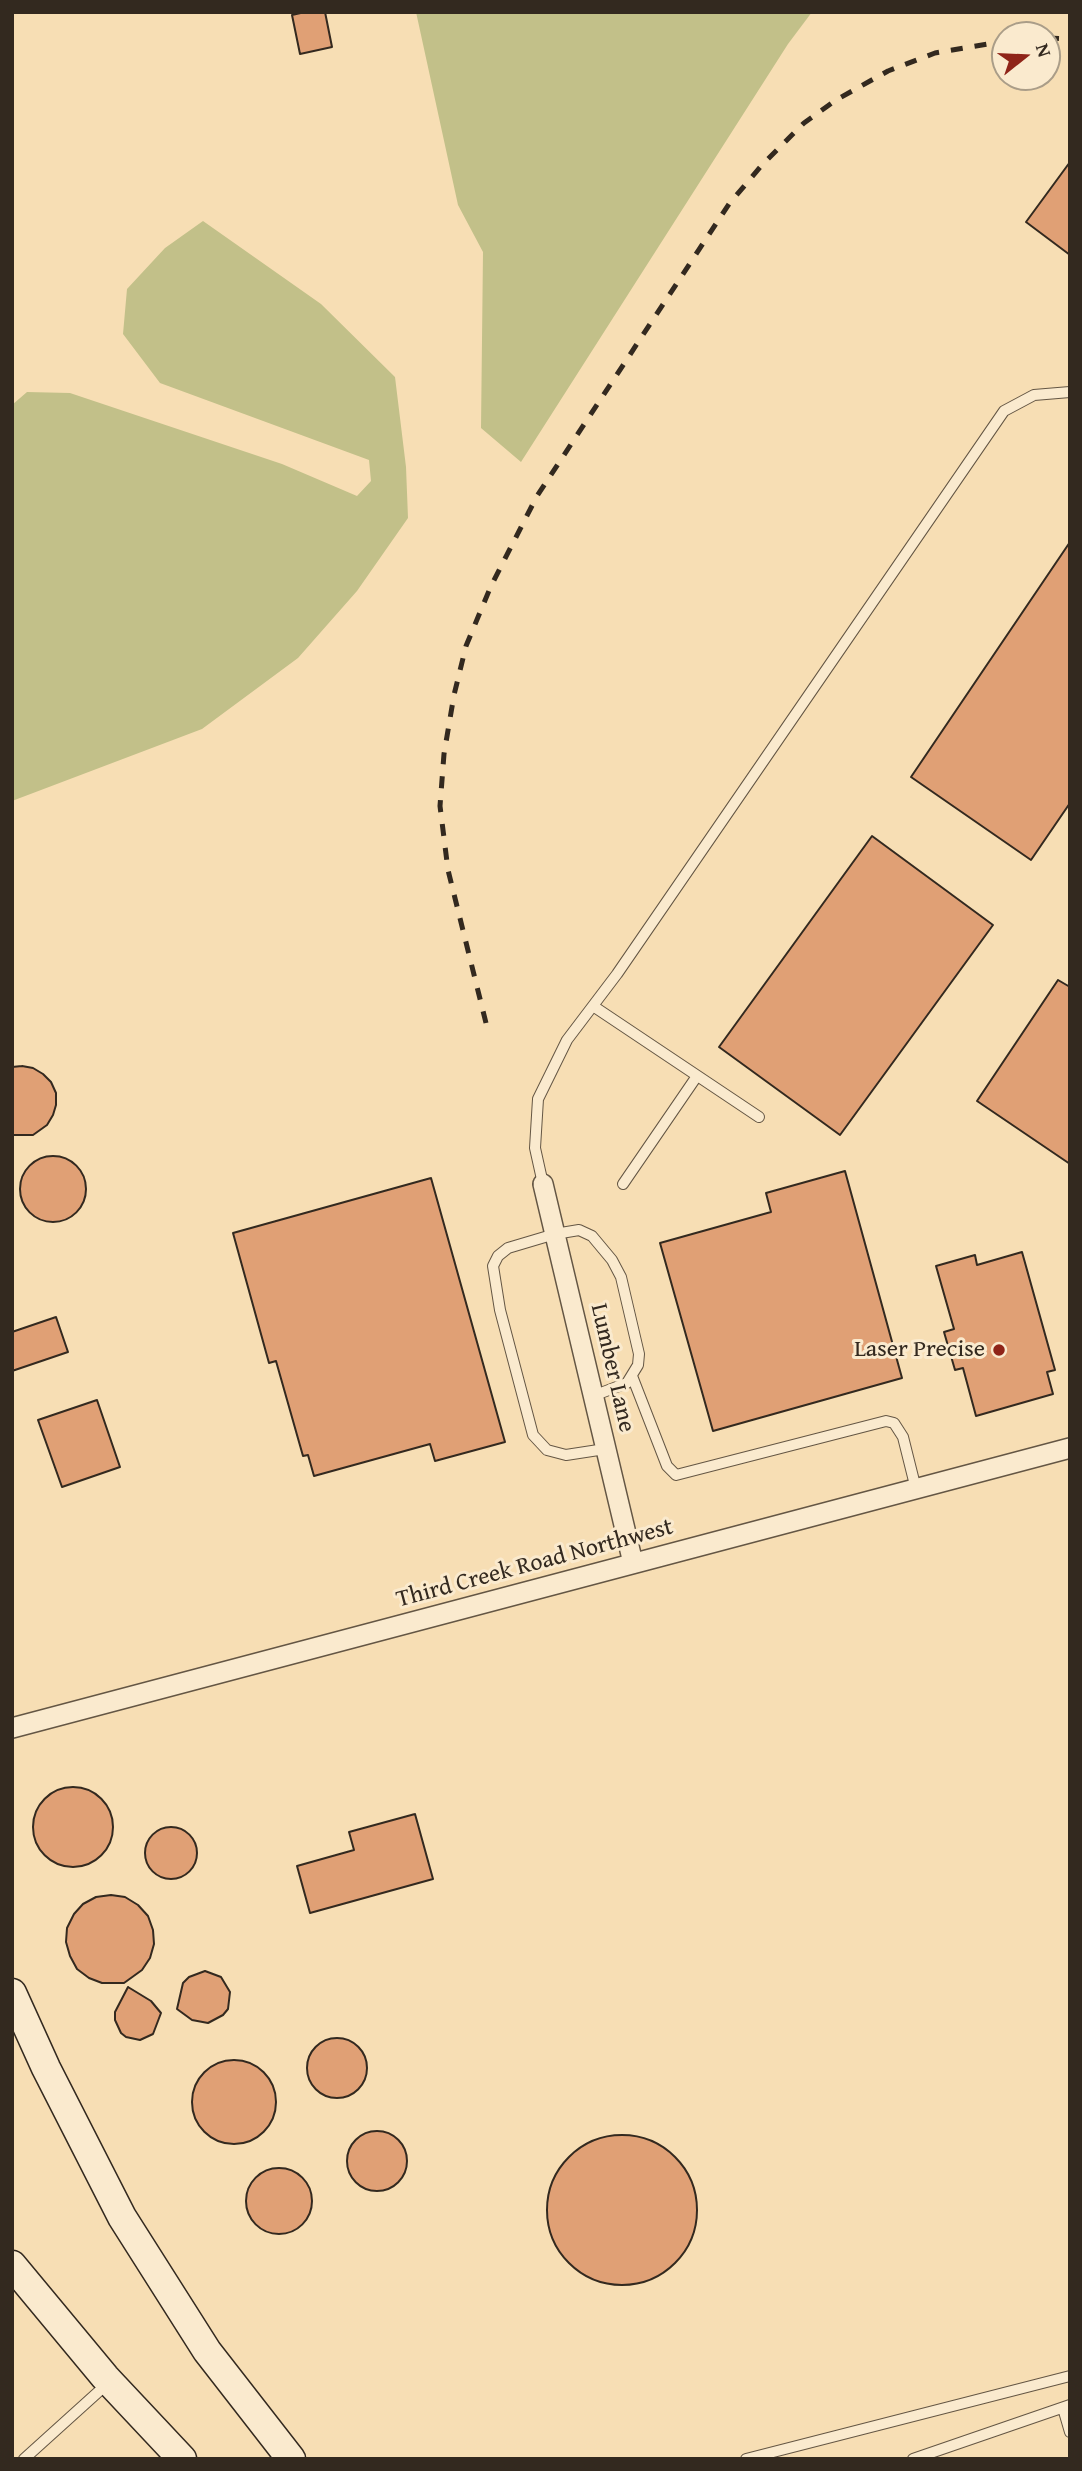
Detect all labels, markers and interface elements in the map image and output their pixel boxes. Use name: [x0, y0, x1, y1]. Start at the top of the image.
north arrow: [991, 21, 1061, 91]
text: N: [1029, 40, 1059, 60]
street label: Lumber Lane: [583, 1301, 641, 1435]
place label: Laser Precise: [854, 1336, 985, 1364]
marker: Laser Precise: [991, 1342, 1007, 1358]
street label: Third Creek Road Northwest: [394, 1513, 676, 1615]

